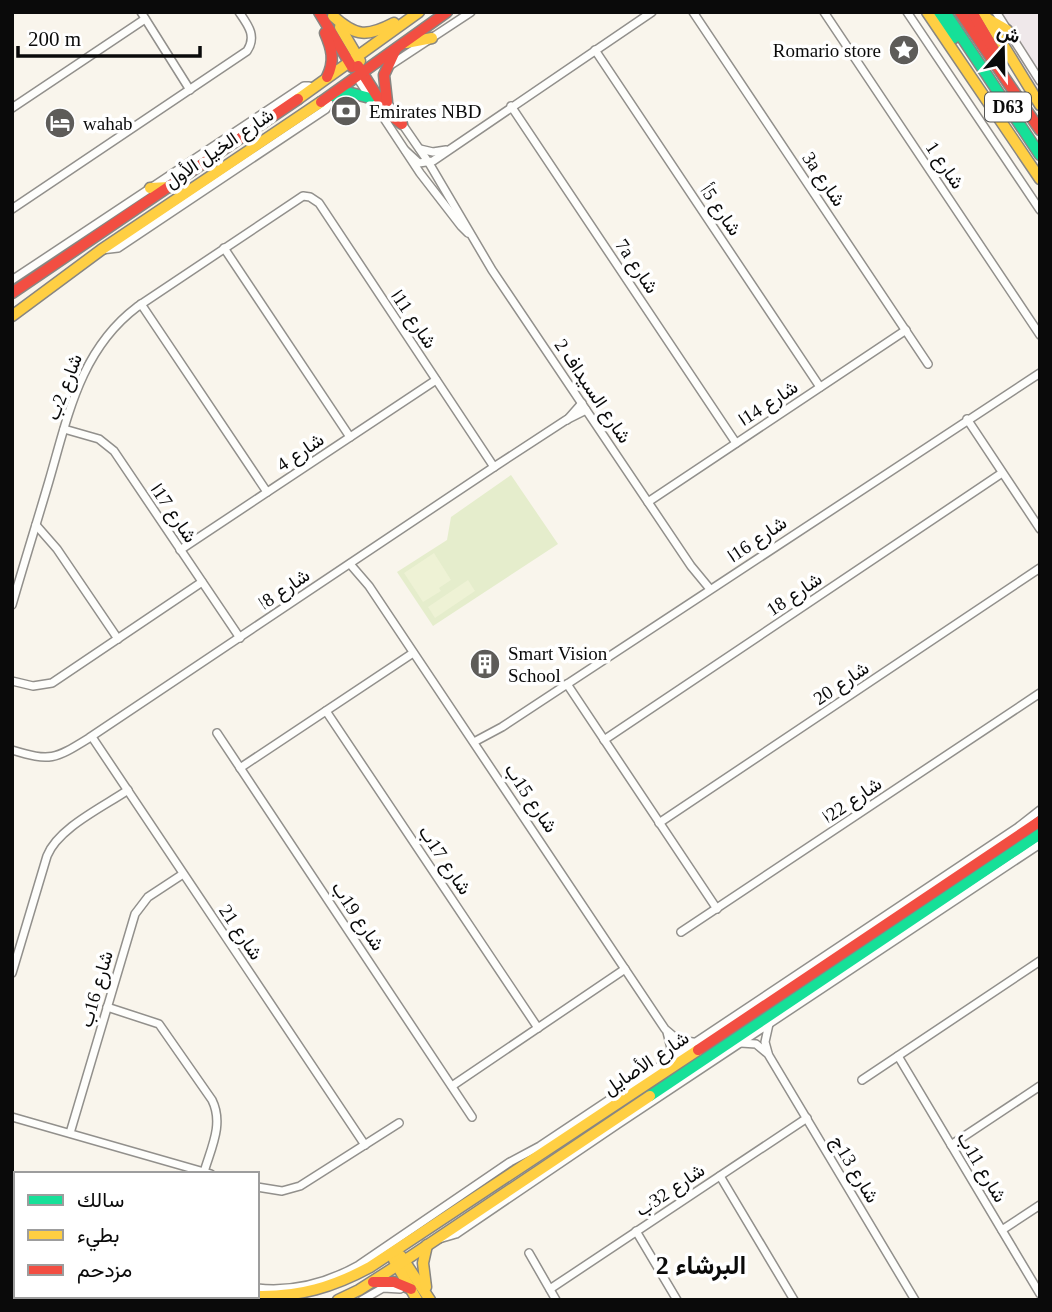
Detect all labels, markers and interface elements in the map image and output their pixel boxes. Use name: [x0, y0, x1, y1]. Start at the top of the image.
scale bar: [18, 14, 200, 58]
north arrow: [968, 14, 1038, 84]
text: ش: [994, 20, 1023, 48]
text: 200 m: [28, 27, 81, 51]
place icon: Romario store: [887, 33, 921, 67]
place label: Romario store: [773, 40, 881, 61]
road number: D63: [985, 92, 1031, 122]
bank icon: Emirates NBD: [329, 94, 363, 128]
place label: Emirates NBD: [369, 101, 481, 122]
street label: شارع الخيل الأول: [161, 104, 278, 194]
hotel icon: wahab: [43, 106, 77, 140]
place label: wahab: [83, 113, 133, 134]
street label: شارع 1: [920, 137, 968, 194]
street label: 3a شارع: [797, 148, 850, 211]
street label: شارع 5أ: [695, 181, 746, 241]
street label: 7a شارع: [610, 235, 663, 298]
street label: شارع 11ا: [385, 286, 441, 353]
street label: شارع السيداف 2: [549, 335, 636, 448]
street label: شارع 2ب: [42, 351, 88, 424]
street label: شارع 14ا: [734, 376, 803, 432]
street label: شارع 4: [272, 429, 329, 477]
street label: شارع 17ا: [145, 480, 201, 548]
street label: شارع 16ا: [724, 512, 792, 568]
street label: شارع 8ا: [255, 564, 315, 615]
street label: شارع 18: [762, 568, 827, 622]
place label: Smart Vision School: [508, 643, 608, 686]
building icon: Smart Vision School: [468, 647, 502, 681]
street label: شارع 20: [809, 657, 874, 711]
street label: شارع 15ب: [499, 760, 562, 838]
street label: شارع 22ا: [819, 773, 887, 829]
street label: شارع 17ب: [413, 822, 476, 900]
street label: شارع 19ب: [326, 878, 389, 956]
street label: شارع 21: [213, 900, 267, 965]
street label: شارع 16ب: [75, 948, 119, 1030]
street label: شارع الأصايل: [599, 1027, 694, 1101]
street label: شارع 11ب: [951, 1128, 1011, 1207]
street label: شارع 13ج: [825, 1132, 883, 1207]
street label: شارع 32ب: [632, 1159, 710, 1222]
legend: [14, 1172, 259, 1298]
text: سالك: [77, 1188, 124, 1212]
text: بطيء: [77, 1223, 120, 1252]
district label: البرشاء 2: [656, 1251, 746, 1281]
text: مزدحم: [77, 1258, 132, 1284]

